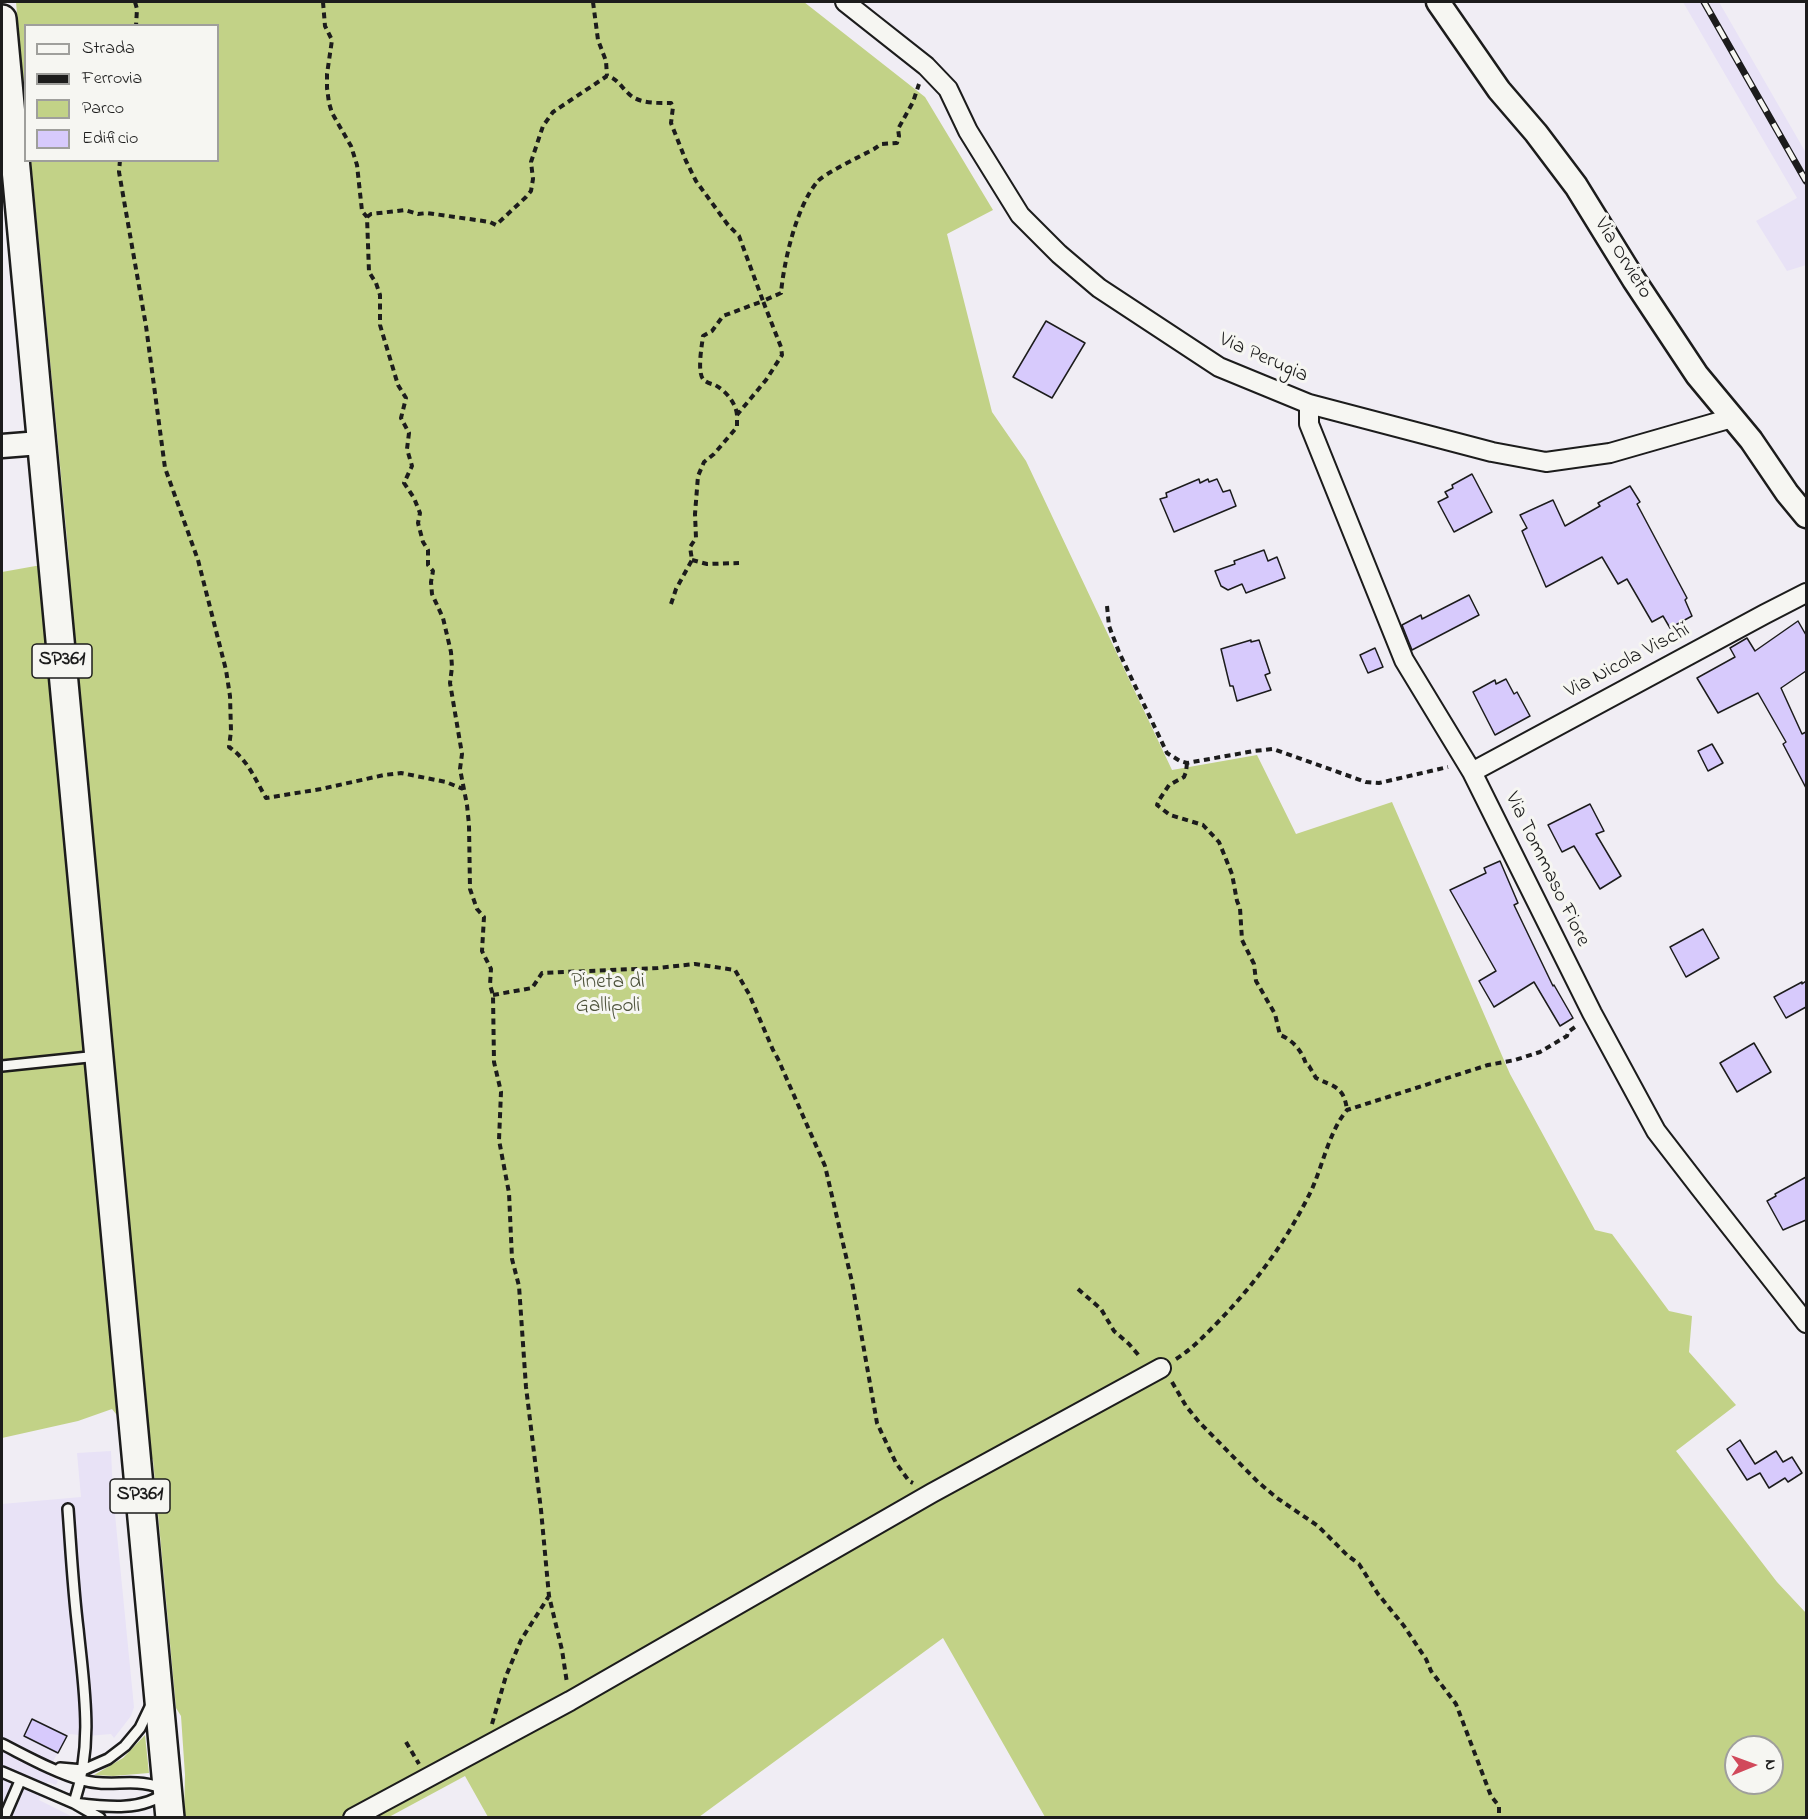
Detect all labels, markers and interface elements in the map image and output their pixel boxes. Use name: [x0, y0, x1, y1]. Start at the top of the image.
legend: [24, 24, 219, 162]
text: Strada: [82, 36, 135, 62]
text: Ferrovia: [82, 66, 142, 92]
text: Parco: [82, 96, 124, 122]
text: Edificio: [82, 126, 138, 152]
street label: Via Orvieto: [1587, 214, 1657, 304]
street label: Via Perugia: [1215, 328, 1311, 390]
street label: Via Nicola Vischi: [1561, 619, 1695, 705]
road number: SP361: [32, 644, 92, 678]
street label: Via Tommaso Fiore: [1498, 789, 1594, 951]
park label: Pineta di Gallipoli: [571, 971, 645, 1021]
road number: SP361: [110, 1479, 170, 1513]
north arrow: [1724, 1735, 1784, 1795]
text: N: [1758, 1759, 1782, 1770]

